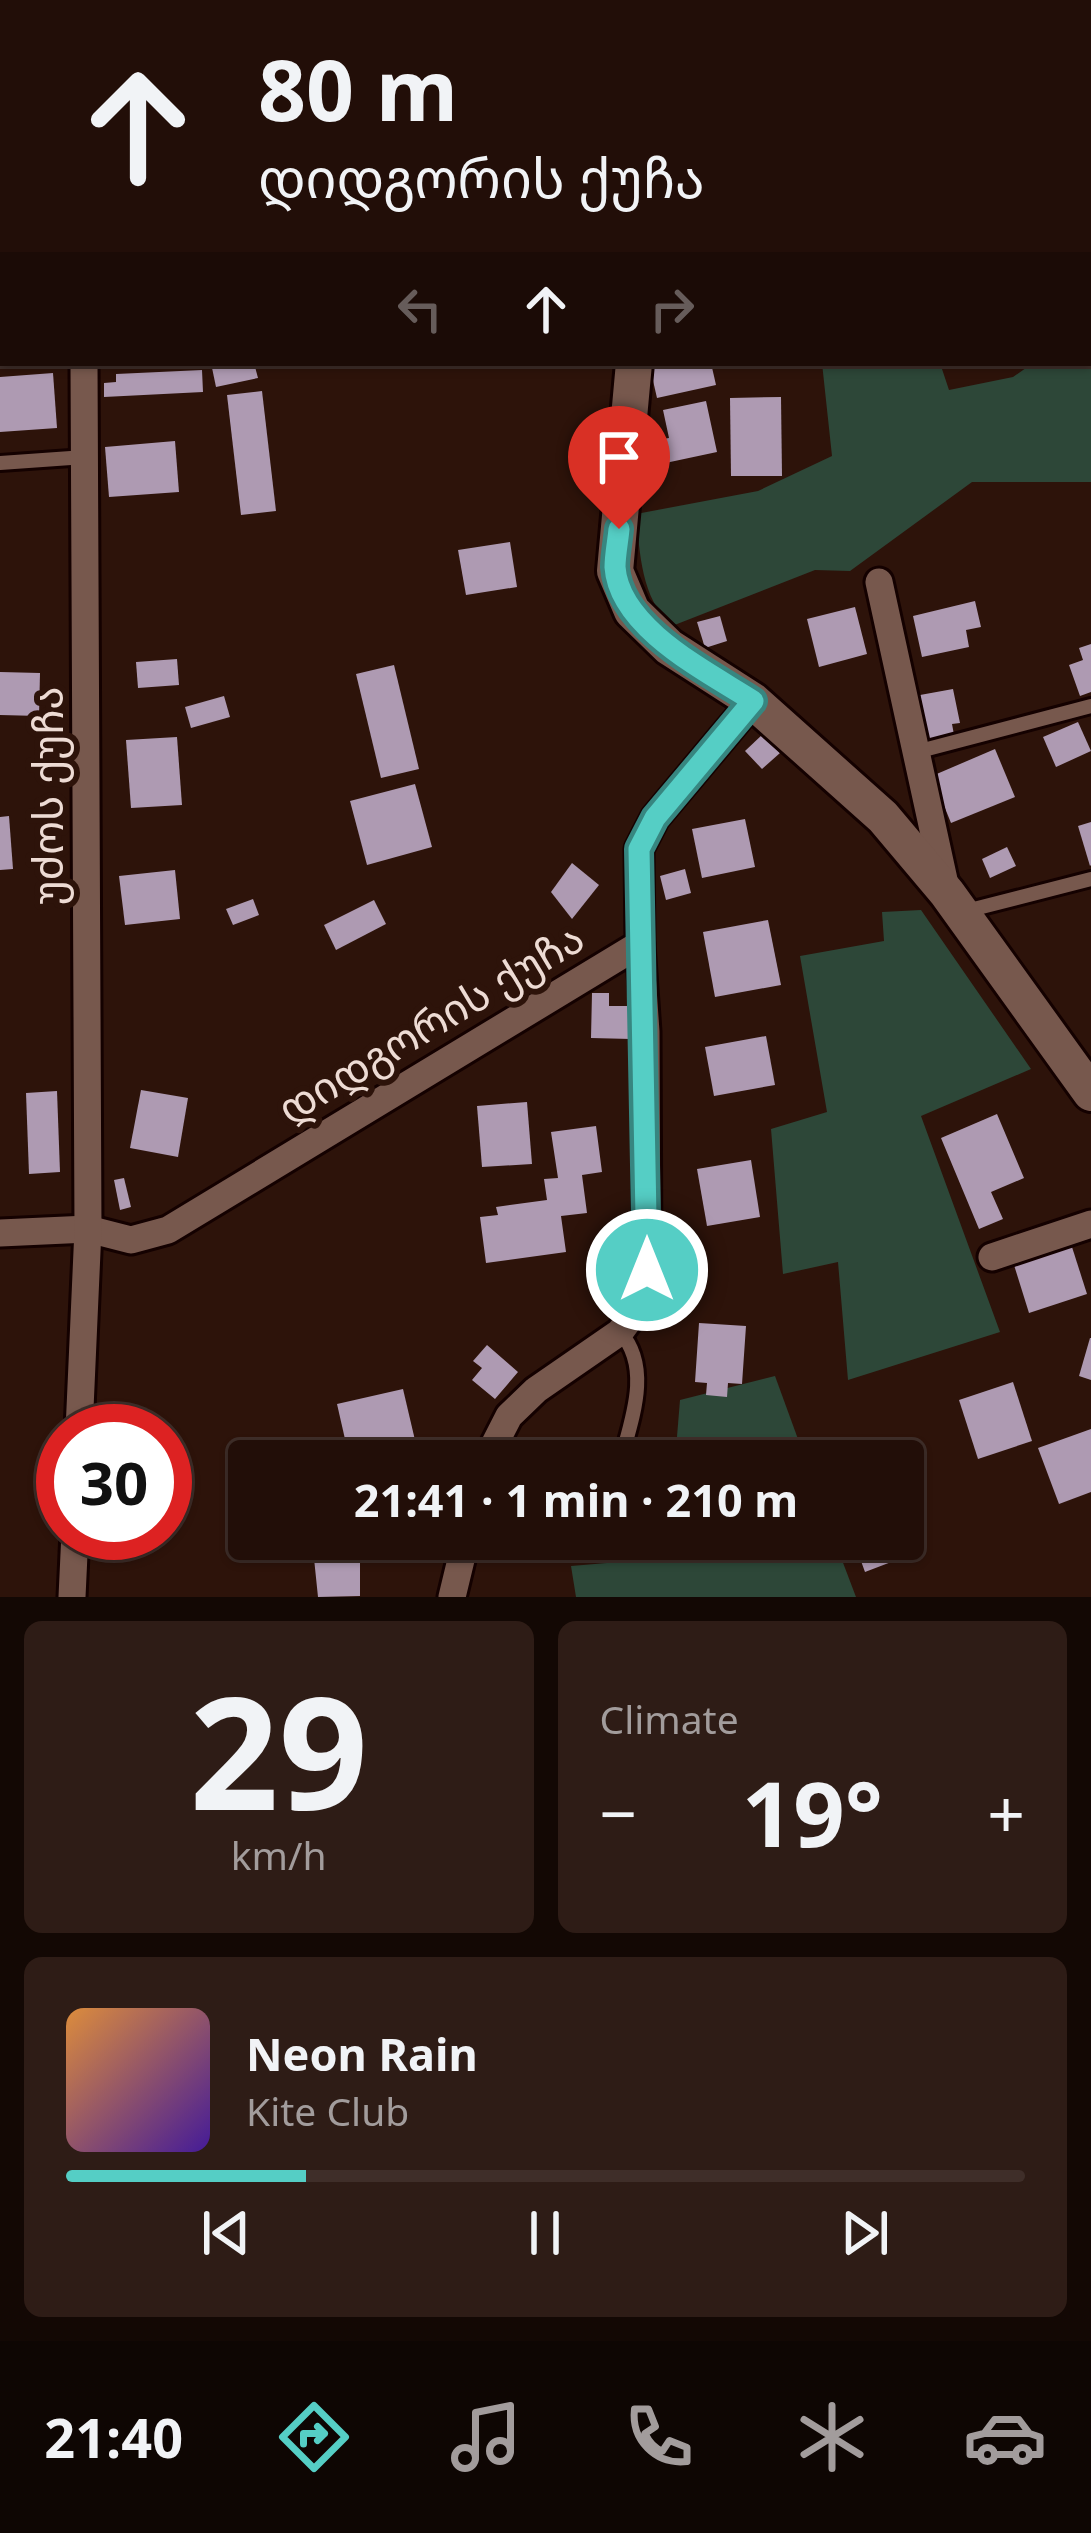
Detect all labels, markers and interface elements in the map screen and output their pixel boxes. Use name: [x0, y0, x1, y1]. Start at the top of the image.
text: 80 m: [258, 31, 458, 146]
icon: ahead: [60, 48, 216, 204]
text: დიდგორის ქუჩა: [258, 140, 705, 214]
icon: left: [387, 276, 453, 342]
icon: ahead: [513, 276, 579, 342]
icon: right: [639, 276, 705, 342]
pin: [568, 406, 670, 529]
icon: arrive: [586, 424, 652, 490]
street label: უძოს ქუჩა: [18, 687, 75, 906]
street label: დიდგორის ქუჩა: [266, 908, 594, 1136]
position arrow: [584, 1207, 710, 1333]
speed limit sign: 30: [36, 1404, 192, 1560]
text: 21:41 · 1 min · 210 m: [354, 1469, 798, 1530]
text: 29: [190, 1643, 368, 1856]
text: Climate: [600, 1692, 739, 1745]
text: 19°: [742, 1751, 883, 1873]
text: −: [600, 1767, 637, 1857]
text: +: [987, 1767, 1025, 1857]
text: km/h: [231, 1828, 327, 1881]
text: Neon Rain: [246, 2023, 478, 2084]
text: Kite Club: [246, 2084, 409, 2137]
icon: previous: [193, 2200, 259, 2266]
icon: pause: [512, 2200, 578, 2266]
icon: next: [832, 2200, 898, 2266]
icon: directions: [272, 2395, 356, 2479]
icon: music: [444, 2395, 528, 2479]
icon: phone: [617, 2395, 701, 2479]
icon: climate: [790, 2395, 874, 2479]
icon: car: [963, 2395, 1047, 2479]
text: 21:40: [44, 2400, 183, 2474]

